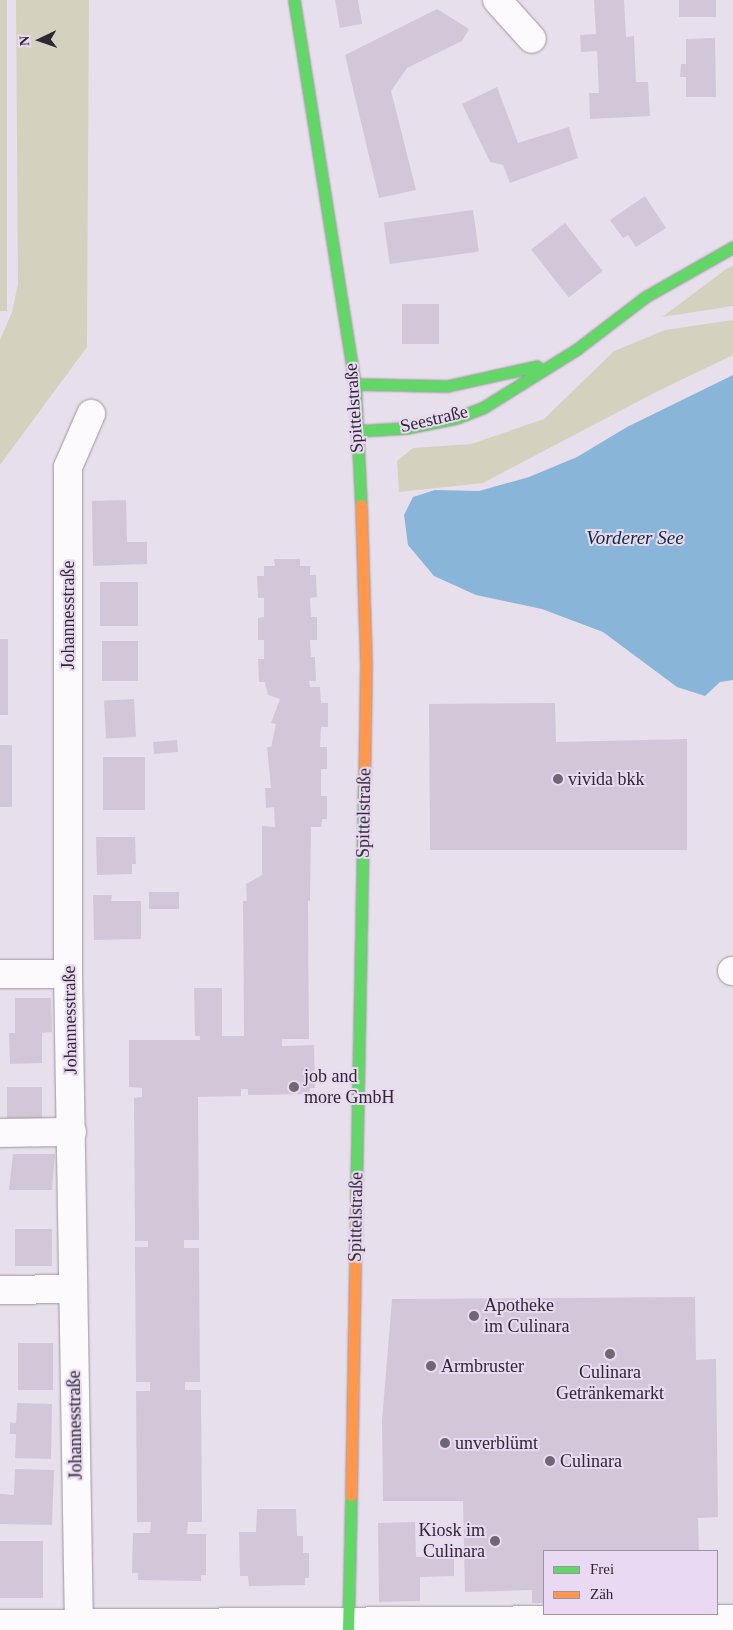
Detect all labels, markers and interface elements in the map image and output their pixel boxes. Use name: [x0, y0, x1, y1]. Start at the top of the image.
north arrow: [15, 15, 65, 65]
text: N: [17, 35, 32, 46]
street label: Spittelstraße: [340, 362, 368, 454]
street label: Seestraße: [398, 401, 470, 437]
water label: Vorderer See: [586, 527, 684, 549]
street label: Johannesstraße: [57, 561, 79, 669]
street label: Spittelstraße: [352, 768, 376, 858]
place label: vivida bkk: [568, 768, 644, 790]
marker: vivida bkk: [552, 773, 564, 785]
street label: Johannesstraße: [58, 965, 82, 1075]
place label: job and more GmbH: [304, 1066, 394, 1108]
marker: job and more GmbH: [288, 1081, 300, 1093]
street label: Spittelstraße: [344, 1172, 368, 1262]
place label: Apotheke im Culinara: [484, 1295, 569, 1338]
marker: Apotheke im Culinara: [468, 1310, 480, 1322]
marker: Culinara Getränkemarkt: [604, 1348, 616, 1360]
place label: Armbruster: [441, 1355, 524, 1377]
marker: Armbruster: [425, 1360, 437, 1372]
place label: Culinara Getränkemarkt: [556, 1362, 664, 1405]
street label: Johannesstraße: [63, 1370, 87, 1480]
place label: unverblümt: [455, 1432, 538, 1454]
marker: unverblümt: [439, 1437, 451, 1449]
place label: Culinara: [560, 1450, 622, 1472]
marker: Culinara: [544, 1455, 556, 1467]
place label: Kiosk im Culinara: [418, 1520, 485, 1562]
marker: Kiosk im Culinara: [489, 1535, 501, 1547]
legend: [543, 1550, 718, 1615]
text: Frei: [590, 1561, 614, 1577]
text: Zäh: [590, 1586, 613, 1602]

